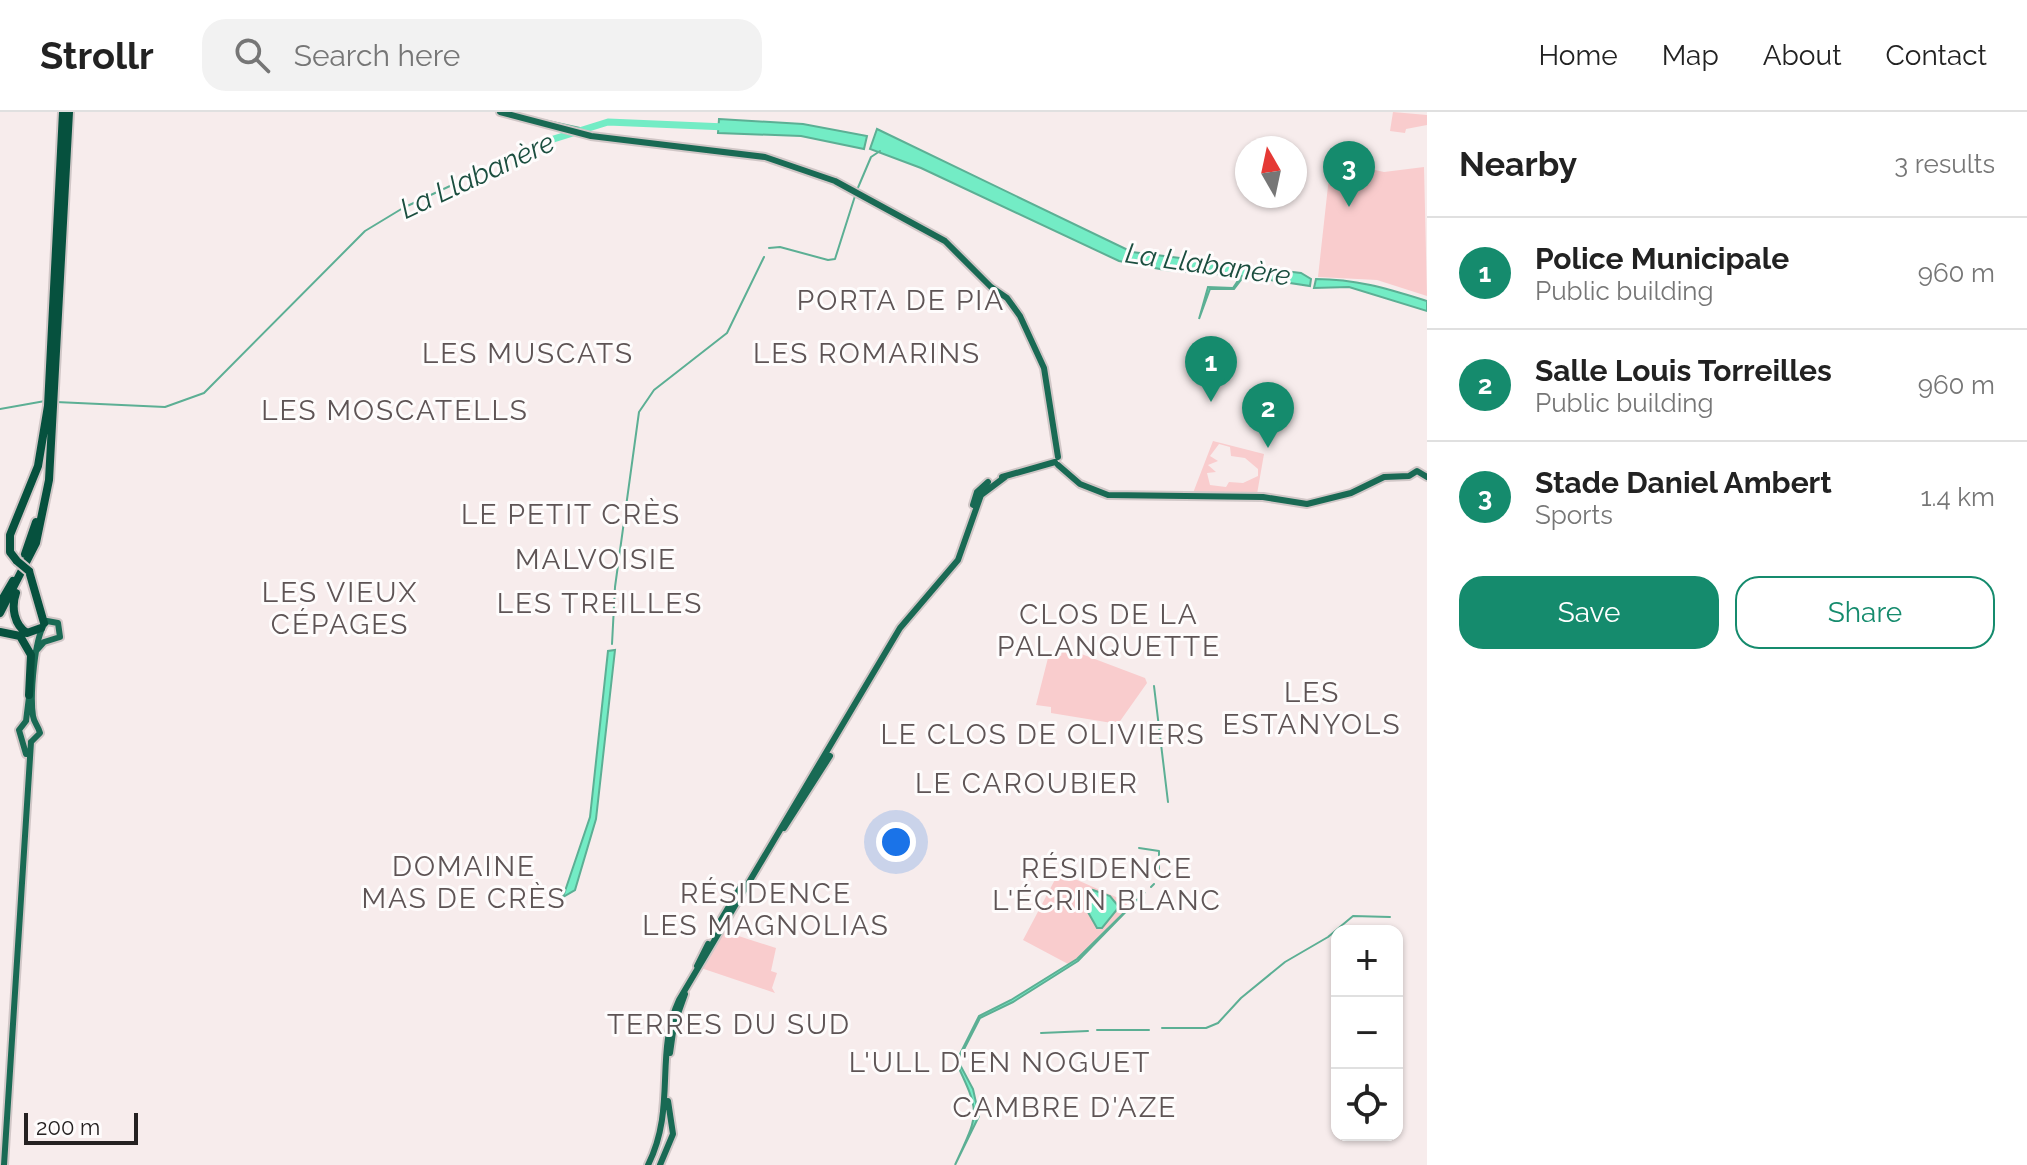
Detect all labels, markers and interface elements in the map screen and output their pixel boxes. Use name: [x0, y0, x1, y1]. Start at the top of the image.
search box: [202, 19, 762, 91]
text: Strollr: [40, 33, 154, 78]
icon: search: [230, 33, 274, 77]
text: Search here: [294, 38, 460, 73]
text: Home: [1538, 39, 1618, 72]
text: Map: [1662, 39, 1719, 72]
text: About: [1763, 39, 1842, 72]
text: Contact: [1886, 39, 1987, 72]
water label: La Llabanère: [395, 125, 560, 226]
north arrow: [1235, 136, 1307, 208]
pin: 3: [1323, 141, 1375, 207]
text: Nearby: [1459, 144, 1577, 184]
text: 3 results: [1894, 149, 1995, 179]
water label: La Llabanère: [1123, 237, 1293, 292]
text: Police Municipale: [1535, 241, 1789, 276]
text: 1: [1479, 258, 1491, 288]
text: 960 m: [1918, 258, 1995, 288]
text: Public building: [1535, 276, 1714, 306]
district label: PORTA DE PIA: [797, 284, 1005, 317]
pin: 1: [1185, 336, 1237, 402]
district label: LES MUSCATS: [422, 337, 634, 370]
district label: LES ROMARINS: [753, 337, 981, 370]
text: Salle Louis Torreilles: [1535, 353, 1832, 388]
text: 2: [1478, 370, 1492, 400]
text: 960 m: [1918, 370, 1995, 400]
pin: 2: [1242, 382, 1294, 448]
text: Public building: [1535, 388, 1714, 418]
district label: LES MOSCATELLS: [261, 394, 529, 427]
text: Stade Daniel Ambert: [1535, 465, 1832, 500]
text: 3: [1478, 482, 1492, 512]
text: 1.4 km: [1920, 482, 1995, 512]
district label: LE PETIT CRÈS: [461, 498, 681, 531]
text: Sports: [1535, 500, 1613, 530]
district label: MALVOISIE: [515, 543, 677, 576]
district label: LES VIEUX CÉPAGES: [262, 576, 418, 641]
button: Save: [1459, 576, 1719, 649]
button: Share: [1735, 576, 1995, 649]
district label: LES TREILLES: [497, 587, 703, 620]
district label: CLOS DE LA PALANQUETTE: [997, 598, 1221, 663]
district label: LES ESTANYOLS: [1223, 676, 1401, 741]
district label: LE CLOS DE OLIVIERS: [880, 718, 1206, 751]
district label: LE CAROUBIER: [915, 767, 1139, 800]
your location: [876, 822, 916, 862]
district label: DOMAINE MAS DE CRÈS: [362, 850, 566, 915]
district label: RÉSIDENCE L'ÉCRIN BLANC: [992, 852, 1222, 917]
district label: RÉSIDENCE LES MAGNOLIAS: [642, 877, 890, 942]
map controls: [1331, 925, 1403, 1141]
button: +: [1331, 925, 1403, 997]
button: −: [1331, 997, 1403, 1069]
district label: TERRES DU SUD: [607, 1008, 851, 1041]
district label: L'ULL D'EN NOGUET: [849, 1046, 1151, 1079]
button: locate: [1331, 1069, 1403, 1141]
district label: CAMBRE D'AZE: [953, 1091, 1177, 1124]
scale bar: [24, 1109, 138, 1145]
text: 200 m: [36, 1114, 100, 1140]

